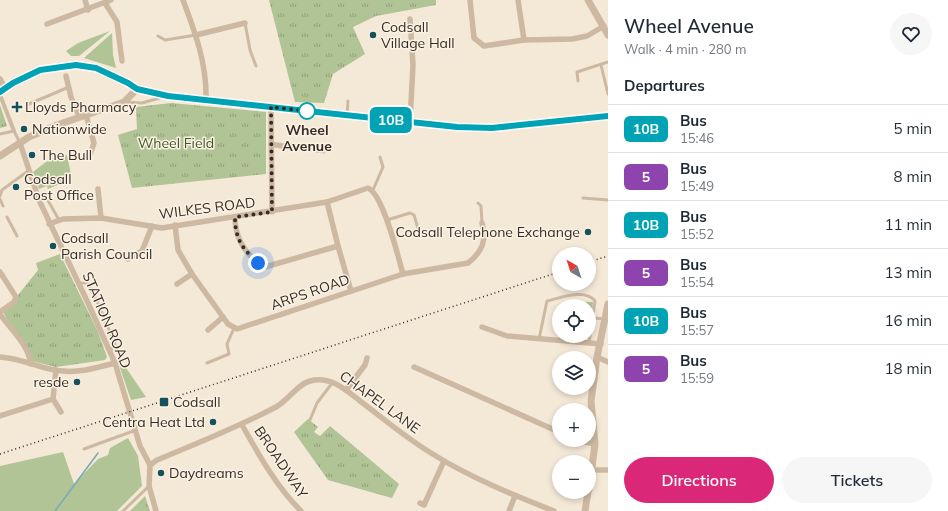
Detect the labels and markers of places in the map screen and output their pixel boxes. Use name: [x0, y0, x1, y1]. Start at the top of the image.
place label: Codsall Village Hall: [381, 18, 455, 52]
marker: Codsall Village Hall: [368, 30, 378, 40]
place label: Lloyds Pharmacy: [25, 98, 137, 116]
marker: Lloyds Pharmacy: [12, 102, 22, 112]
marker: Wheel Avenue: [298, 102, 316, 120]
place label: Nationwide: [32, 120, 107, 138]
place label: Wheel Avenue: [282, 121, 332, 155]
marker: Nationwide: [19, 124, 29, 134]
place label: The Bull: [40, 146, 92, 164]
marker: The Bull: [27, 150, 37, 160]
place label: Codsall Post Office: [24, 170, 94, 204]
marker: Codsall Post Office: [11, 182, 21, 192]
place label: Codsall Telephone Exchange: [395, 223, 580, 241]
marker: Codsall Telephone Exchange: [583, 227, 593, 237]
place label: Codsall Parish Council: [61, 229, 152, 263]
marker: Codsall Parish Council: [48, 241, 58, 251]
place label: resde: [33, 373, 69, 391]
marker: resde: [72, 377, 82, 387]
place label: Codsall: [173, 393, 221, 411]
marker: Codsall: [158, 396, 170, 408]
place label: Centra Heat Ltd: [102, 413, 205, 431]
marker: Centra Heat Ltd: [208, 417, 218, 427]
place label: Daydreams: [169, 464, 244, 482]
marker: Daydreams: [156, 468, 166, 478]

